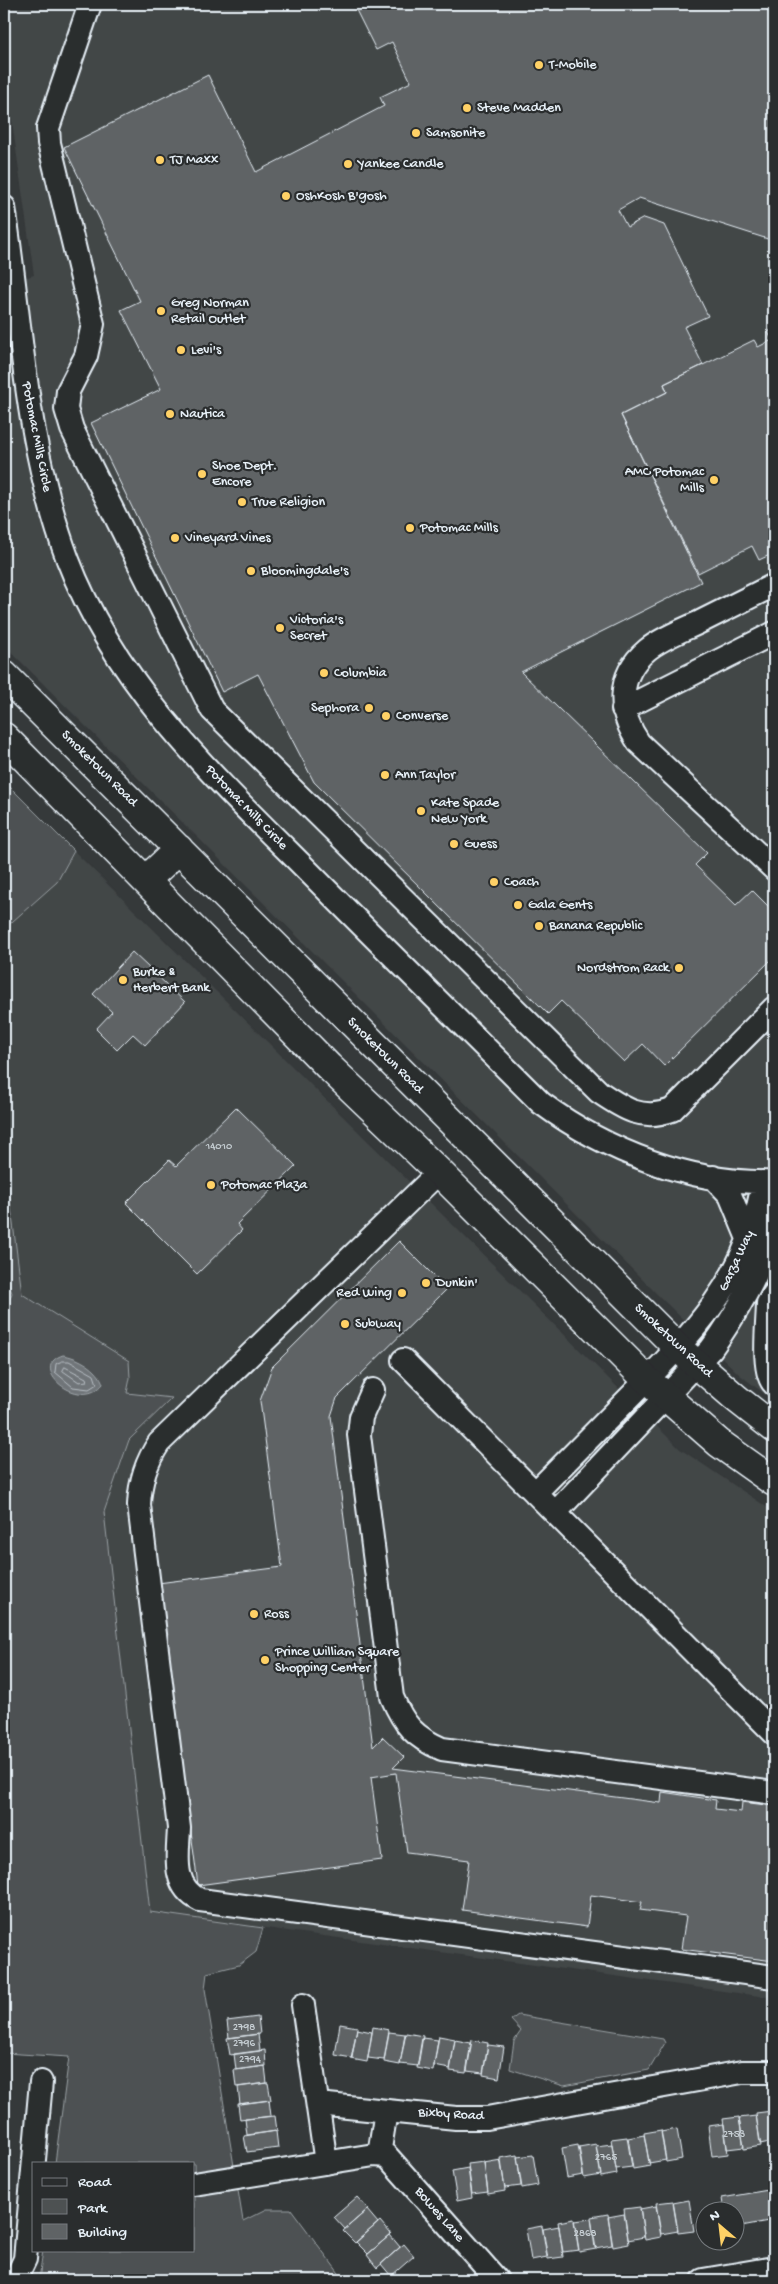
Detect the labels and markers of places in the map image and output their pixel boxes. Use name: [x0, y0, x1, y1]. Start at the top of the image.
place label: T-Mobile: [548, 57, 597, 74]
marker: T-Mobile: [533, 59, 545, 71]
place label: Steve Madden: [477, 100, 561, 117]
marker: Steve Madden: [461, 102, 473, 114]
place label: Samsonite: [426, 125, 486, 142]
marker: Samsonite: [410, 127, 422, 139]
place label: TJ Maxx: [169, 152, 219, 169]
marker: TJ Maxx: [154, 154, 166, 166]
place label: Yankee Candle: [356, 156, 444, 173]
marker: Yankee Candle: [342, 158, 354, 170]
place label: OshKosh B'gosh: [296, 188, 387, 205]
marker: OshKosh B'gosh: [280, 190, 292, 202]
place label: Greg Norman Retail Outlet: [171, 295, 249, 328]
marker: Greg Norman Retail Outlet: [155, 305, 167, 317]
place label: Levi's: [191, 342, 222, 359]
marker: Levi's: [175, 344, 187, 356]
place label: Nautica: [180, 406, 226, 423]
marker: Nautica: [164, 408, 176, 420]
place label: Shoe Dept. Encore: [212, 458, 277, 491]
place label: AMC Potomac Mills: [625, 464, 705, 497]
marker: Shoe Dept. Encore: [196, 468, 208, 480]
marker: AMC Potomac Mills: [708, 474, 720, 486]
place label: True Religion: [251, 494, 325, 511]
marker: True Religion: [236, 496, 248, 508]
place label: Potomac Mills: [419, 520, 499, 537]
marker: Potomac Mills: [404, 522, 416, 534]
place label: Vineyard Vines: [184, 530, 272, 547]
marker: Vineyard Vines: [169, 532, 181, 544]
place label: Bloomingdale's: [260, 563, 349, 580]
marker: Bloomingdale's: [245, 565, 257, 577]
place label: Victoria's Secret: [289, 612, 344, 645]
marker: Victoria's Secret: [274, 622, 286, 634]
place label: Columbia: [334, 665, 388, 682]
marker: Columbia: [318, 667, 330, 679]
place label: Sephora: [311, 700, 360, 717]
marker: Sephora: [363, 702, 375, 714]
place label: Converse: [396, 708, 449, 725]
marker: Converse: [380, 710, 392, 722]
place label: Ann Taylor: [395, 767, 456, 784]
marker: Ann Taylor: [379, 769, 391, 781]
place label: Kate Spade New York: [431, 795, 500, 828]
marker: Kate Spade New York: [415, 805, 427, 817]
place label: Guess: [464, 836, 498, 853]
marker: Guess: [448, 838, 460, 850]
place label: Coach: [504, 874, 539, 891]
marker: Coach: [488, 876, 500, 888]
place label: Gala Gents: [528, 897, 593, 914]
marker: Gala Gents: [512, 899, 524, 911]
place label: Banana Republic: [548, 918, 644, 935]
marker: Banana Republic: [533, 920, 545, 932]
place label: Nordstrom Rack: [577, 960, 671, 977]
marker: Nordstrom Rack: [673, 962, 685, 974]
place label: Burke & Herbert Bank: [132, 964, 211, 997]
marker: Burke & Herbert Bank: [117, 974, 129, 986]
place label: Potomac Plaza: [220, 1177, 309, 1194]
marker: Potomac Plaza: [205, 1179, 217, 1191]
place label: Dunkin': [435, 1275, 478, 1292]
marker: Dunkin': [420, 1277, 432, 1289]
place label: Red Wing: [336, 1285, 392, 1302]
marker: Red Wing: [396, 1287, 408, 1299]
place label: Subway: [355, 1316, 401, 1333]
marker: Subway: [339, 1318, 351, 1330]
place label: Ross: [264, 1606, 290, 1623]
marker: Ross: [248, 1608, 260, 1620]
place label: Prince William Square Shopping Center: [274, 1644, 400, 1677]
marker: Prince William Square Shopping Center: [259, 1654, 271, 1666]

